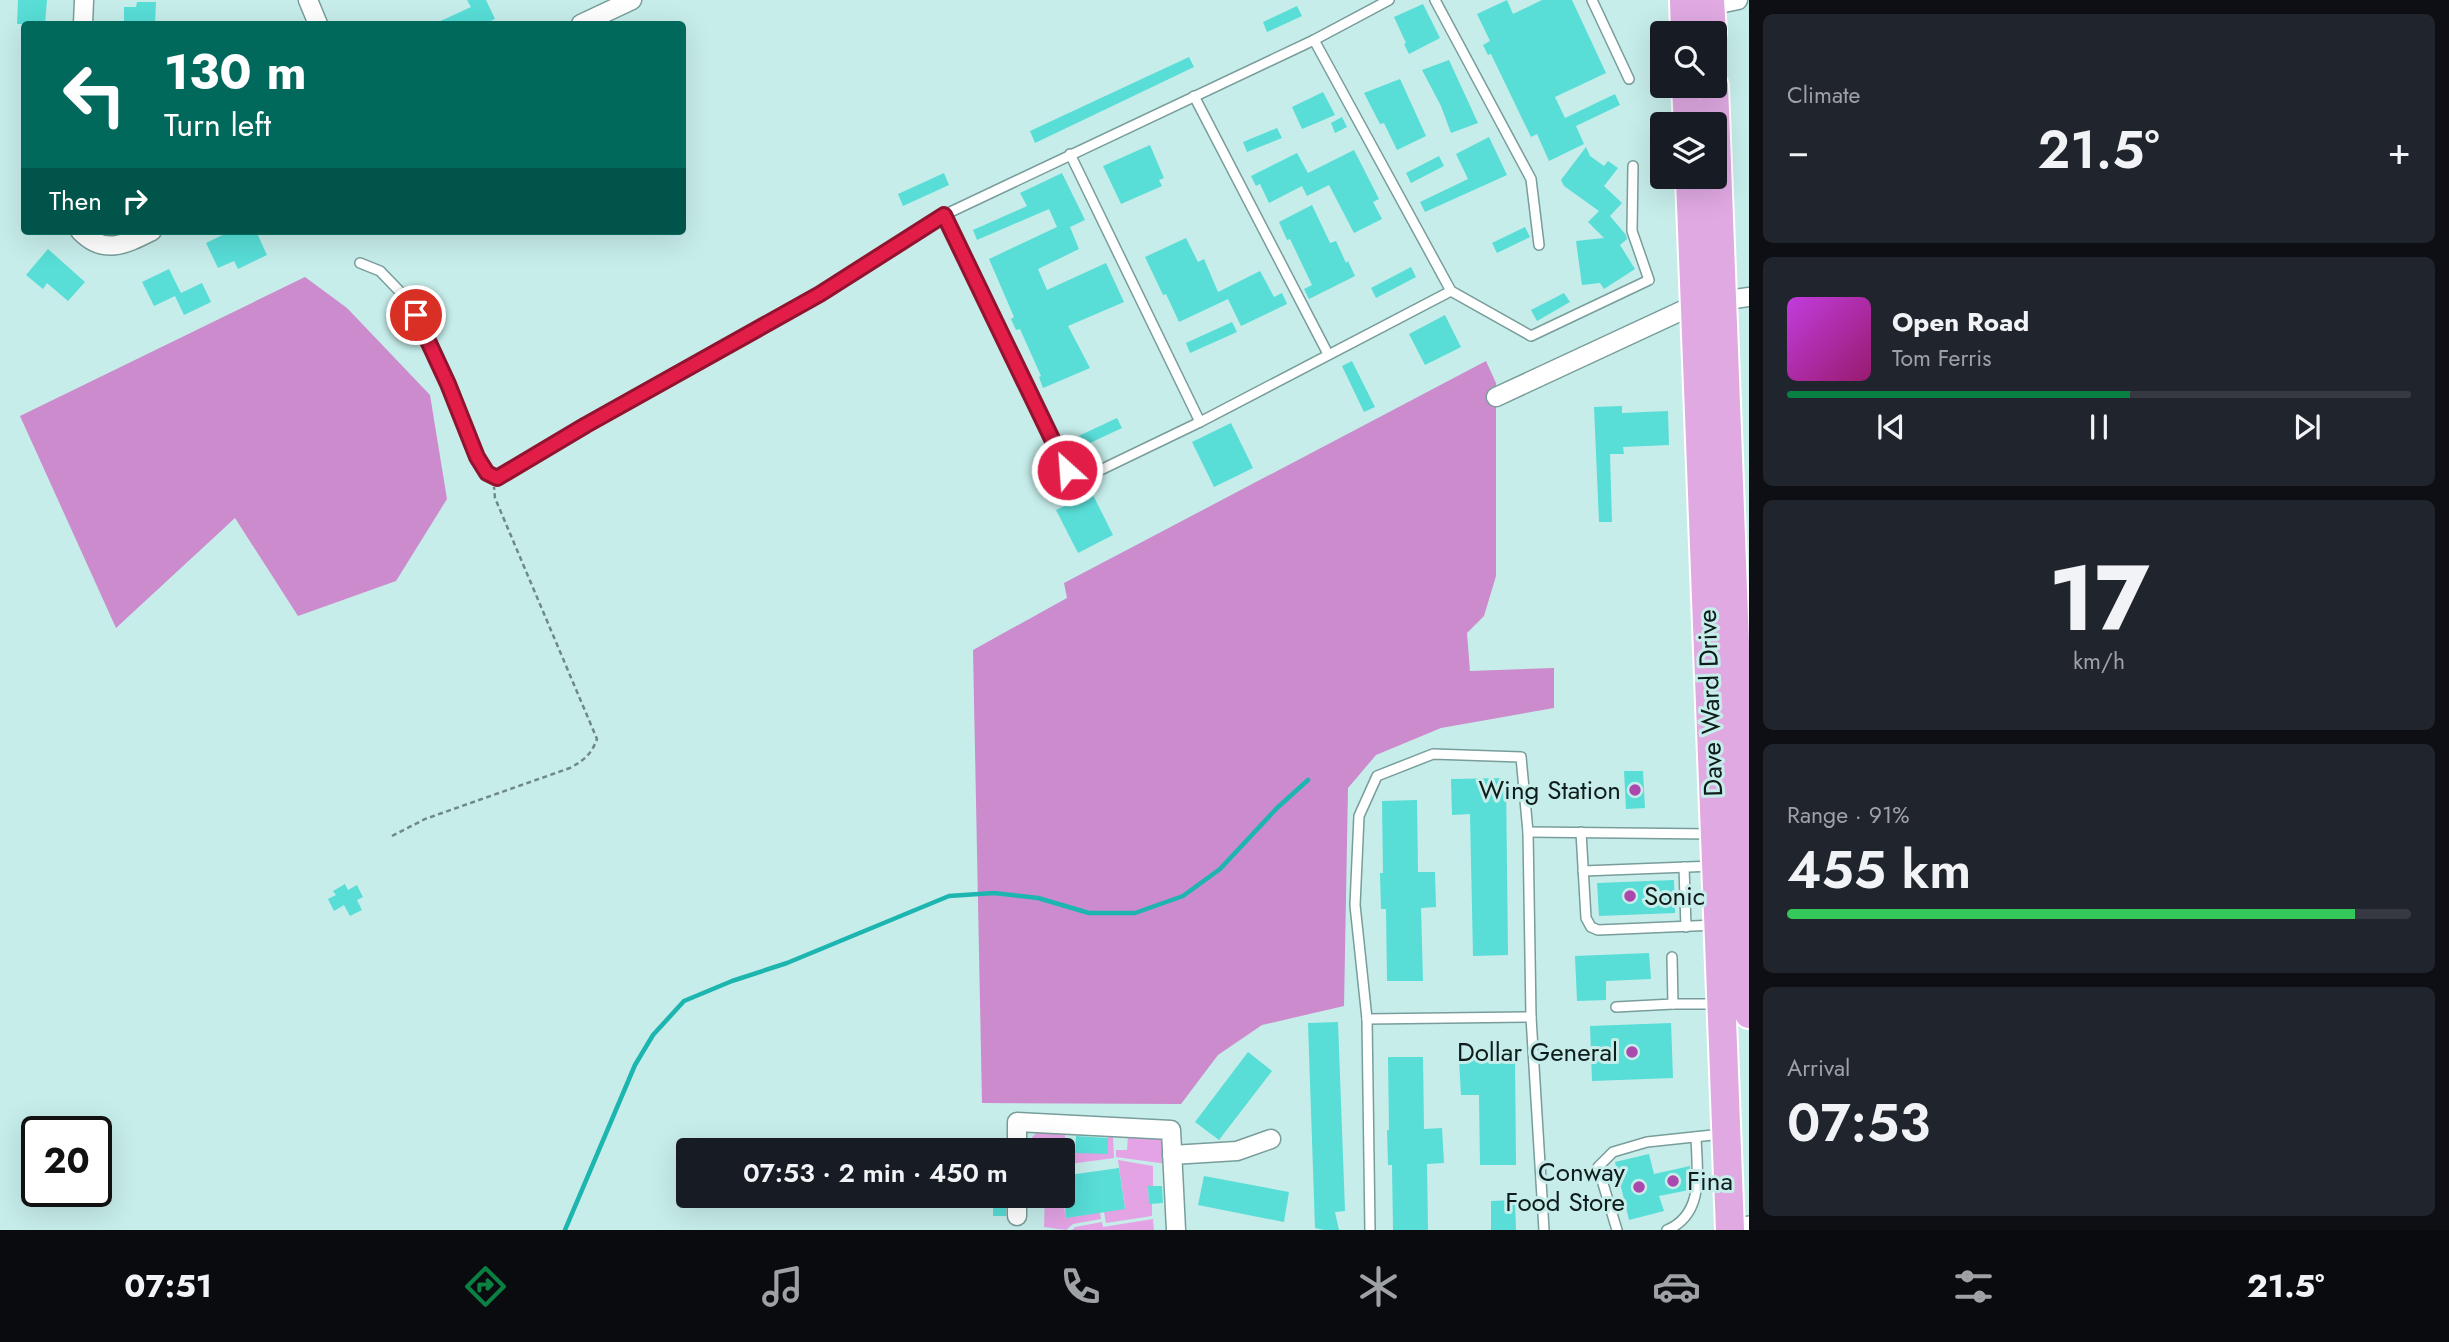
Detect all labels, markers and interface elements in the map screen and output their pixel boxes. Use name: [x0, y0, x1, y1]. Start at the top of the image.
map controls: [1650, 21, 1727, 189]
button: search: [1650, 21, 1727, 98]
text: 130 m: [164, 37, 307, 107]
icon: left: [49, 49, 140, 140]
text: Climate: [1787, 78, 1860, 112]
text: Turn left: [164, 102, 271, 148]
button: layers: [1650, 112, 1727, 189]
text: 21.5°: [2038, 112, 2160, 188]
text: −: [1787, 123, 1809, 178]
text: +: [2388, 123, 2411, 178]
text: Then: [49, 182, 102, 220]
icon: right: [116, 182, 154, 220]
pin: [386, 285, 446, 345]
icon: arrive: [397, 296, 435, 334]
text: Open Road: [1892, 303, 2029, 341]
text: Tom Ferris: [1892, 341, 1991, 375]
icon: previous: [1872, 408, 1910, 446]
icon: pause: [2080, 408, 2118, 446]
icon: next: [2288, 408, 2326, 446]
position arrow: [1030, 433, 1104, 507]
text: 17: [2048, 533, 2150, 664]
street label: Dave Ward Drive: [1688, 609, 1732, 797]
text: km/h: [2073, 644, 2125, 678]
place label: Wing Station: [1478, 771, 1621, 809]
marker: Wing Station: [1627, 782, 1643, 798]
text: Range · 91%: [1787, 798, 1910, 832]
text: 455 km: [1787, 832, 1971, 908]
place label: Sonic: [1644, 877, 1705, 915]
marker: Sonic: [1622, 888, 1638, 904]
place label: Dollar General: [1457, 1033, 1618, 1071]
marker: Dollar General: [1624, 1044, 1640, 1060]
text: Arrival: [1787, 1051, 1850, 1085]
text: 07:53: [1787, 1085, 1930, 1161]
speed limit sign: 20: [21, 1116, 112, 1207]
place label: Conway Food Store: [1505, 1153, 1626, 1221]
text: 07:53 · 2 min · 450 m: [743, 1154, 1008, 1192]
place label: Fina: [1687, 1162, 1733, 1200]
marker: Fina: [1665, 1173, 1681, 1189]
marker: Conway Food Store: [1631, 1179, 1647, 1195]
icon: directions: [461, 1262, 510, 1311]
icon: music: [758, 1262, 807, 1311]
icon: phone: [1056, 1262, 1105, 1311]
icon: climate: [1354, 1262, 1403, 1311]
icon: car: [1652, 1262, 1701, 1311]
icon: filters: [1949, 1262, 1998, 1311]
text: 07:51: [124, 1263, 212, 1309]
text: 21.5°: [2247, 1263, 2325, 1309]

